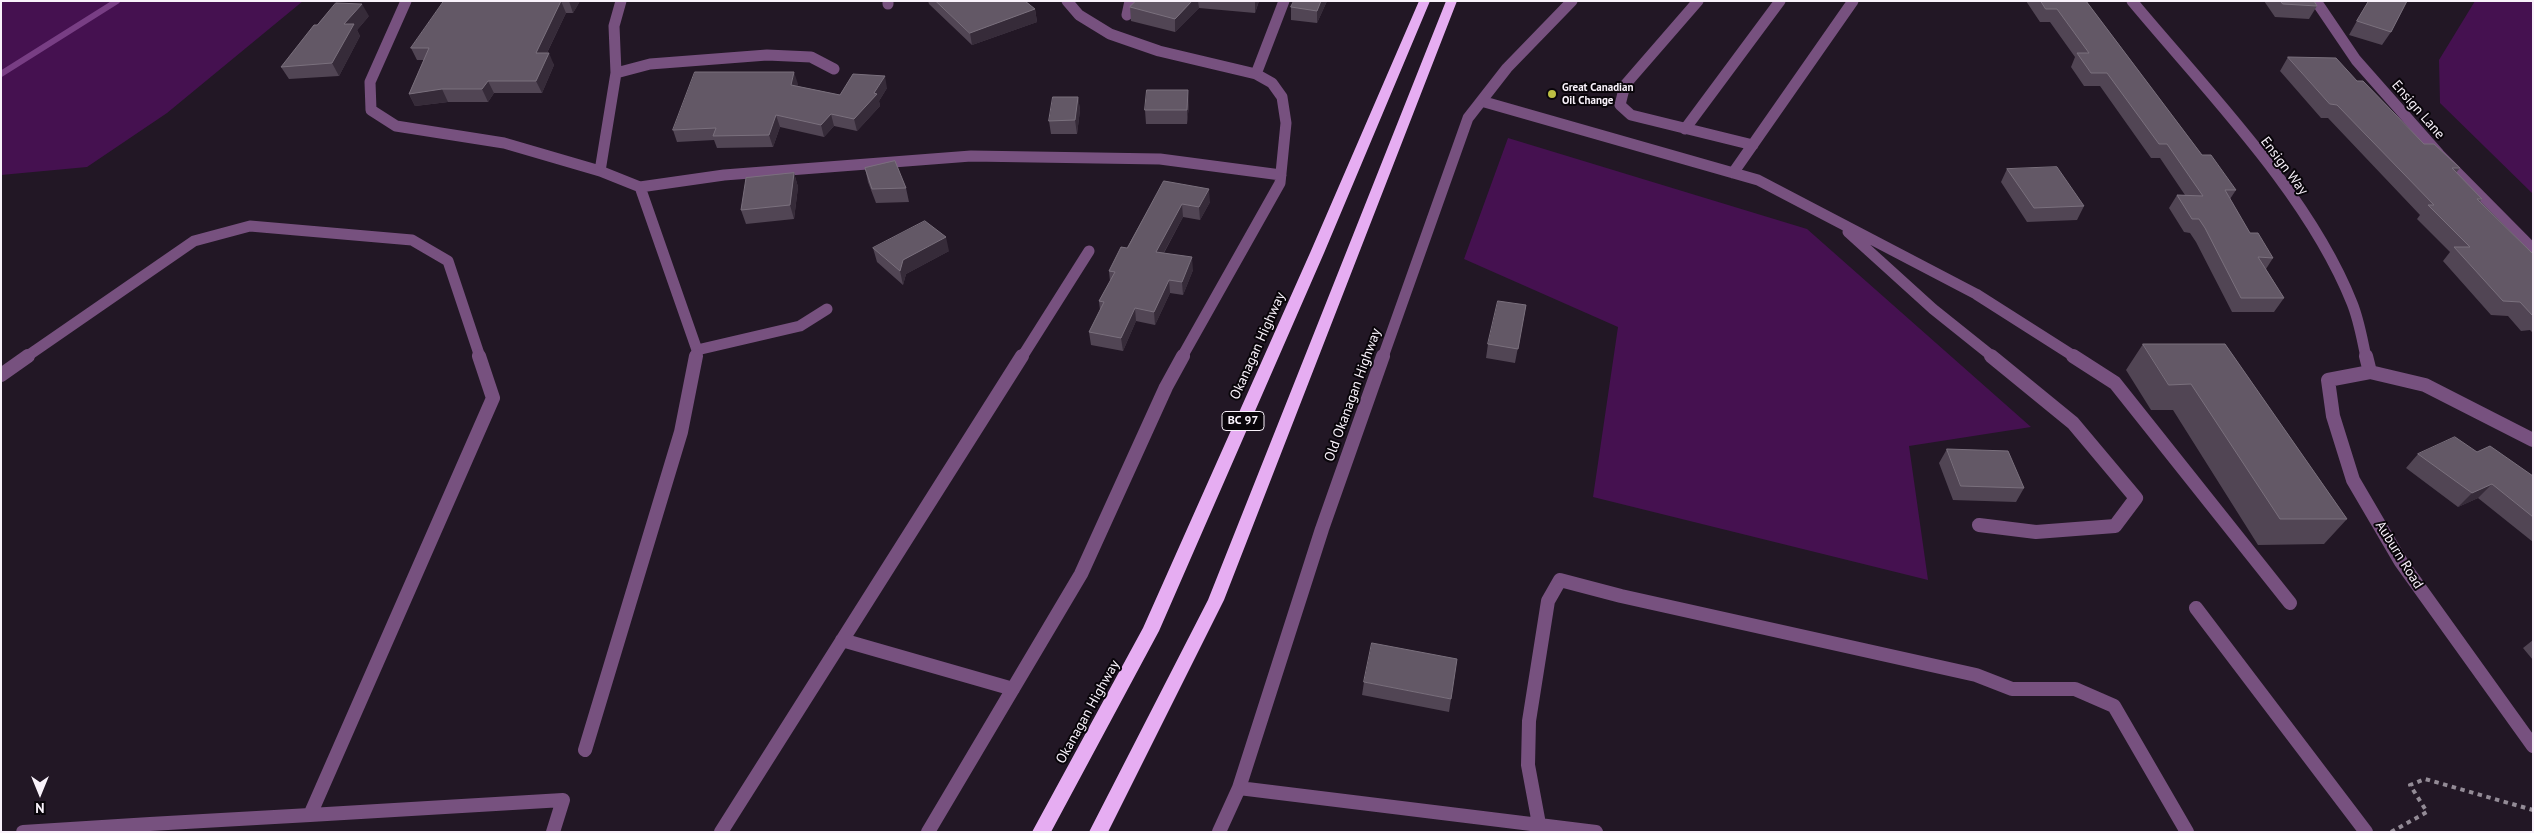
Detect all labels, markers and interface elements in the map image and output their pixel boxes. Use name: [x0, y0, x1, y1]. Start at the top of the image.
street label: Ensign Lane: [2388, 77, 2448, 143]
place label: Great Canadian Oil Change: [1562, 81, 1633, 107]
marker: Great Canadian Oil Change: [1546, 88, 1558, 100]
street label: Ensign Way: [2257, 134, 2311, 198]
street label: Okanagan Highway: [1227, 290, 1289, 402]
street label: Old Okanagan Highway: [1321, 326, 1385, 464]
road number: BC 97: [1222, 412, 1264, 431]
street label: Auburn Road: [2372, 518, 2426, 592]
street label: Okanagan Highway: [1053, 657, 1123, 767]
north arrow: [15, 768, 65, 818]
text: N: [35, 799, 45, 817]

